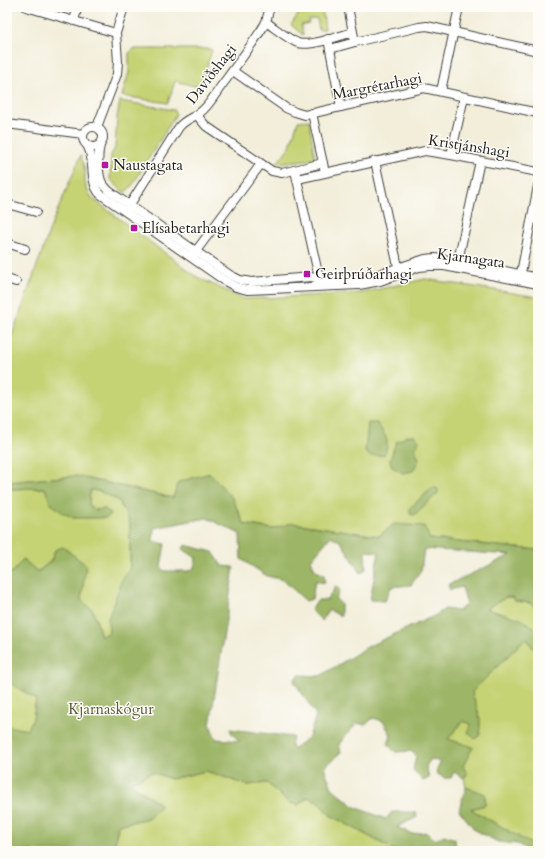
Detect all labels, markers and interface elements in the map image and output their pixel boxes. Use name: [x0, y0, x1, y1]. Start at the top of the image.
street label: Daviðshagi: [181, 40, 241, 108]
street label: Margrétarhagi: [331, 68, 423, 104]
street label: Kristjánshagi: [427, 130, 511, 162]
place label: Naustagata: [113, 155, 183, 175]
marker: Naustagata: [100, 160, 110, 170]
place label: Elísabetarhagi: [142, 218, 230, 238]
marker: Elísabetarhagi: [129, 223, 139, 233]
street label: Kjarnagata: [436, 243, 507, 273]
place label: Geirþrúðarhagi: [315, 264, 412, 284]
marker: Geirþrúðarhagi: [302, 269, 312, 279]
park label: Kjarnaskógur: [68, 699, 154, 719]

